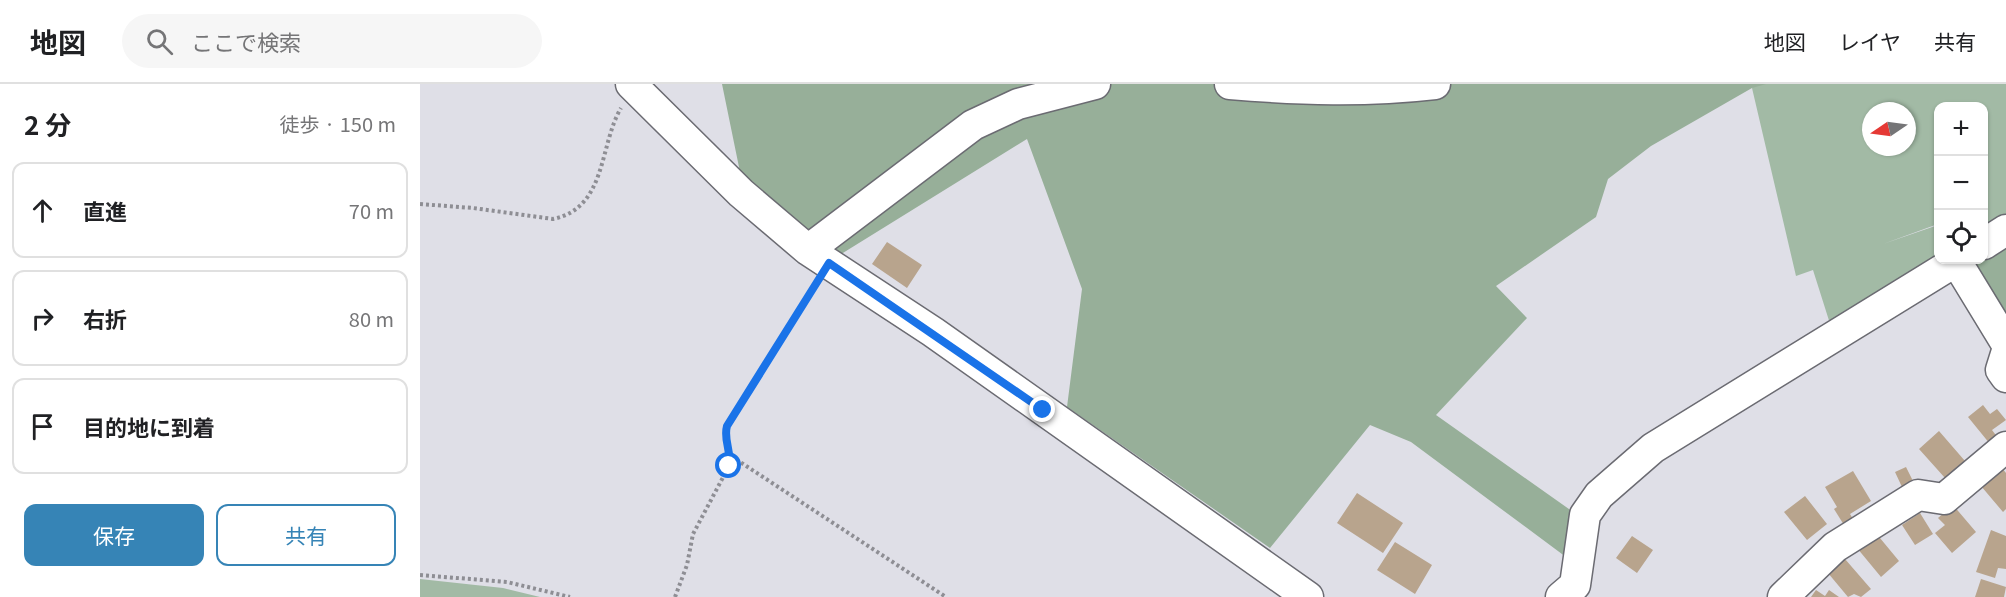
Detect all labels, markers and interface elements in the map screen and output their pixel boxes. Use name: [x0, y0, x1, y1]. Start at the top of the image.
search box: [122, 14, 542, 68]
text: 地図: [30, 21, 86, 61]
icon: search: [143, 25, 176, 58]
text: ここで検索: [191, 25, 301, 57]
text: 地図: [1764, 26, 1806, 56]
text: レイヤ: [1839, 26, 1901, 56]
text: 共有: [1934, 26, 1976, 56]
north arrow: [1862, 102, 1916, 156]
map controls: [1934, 102, 1988, 264]
button: +: [1934, 102, 1988, 156]
text: 2 分: [24, 105, 71, 142]
text: 徒歩 · 150 m: [280, 109, 396, 138]
button: −: [1934, 156, 1988, 210]
icon: ahead: [26, 194, 59, 227]
text: 直進: [83, 194, 127, 226]
text: 70 m: [349, 196, 394, 225]
button: locate: [1934, 210, 1988, 264]
icon: right: [26, 302, 59, 335]
text: 右折: [83, 302, 127, 334]
text: 80 m: [349, 304, 394, 333]
route end: [1029, 396, 1055, 422]
icon: arrive: [26, 410, 59, 443]
text: 目的地に到着: [83, 410, 215, 442]
route start: [715, 452, 741, 478]
button: 保存: [24, 504, 204, 566]
button: 共有: [216, 504, 396, 566]

